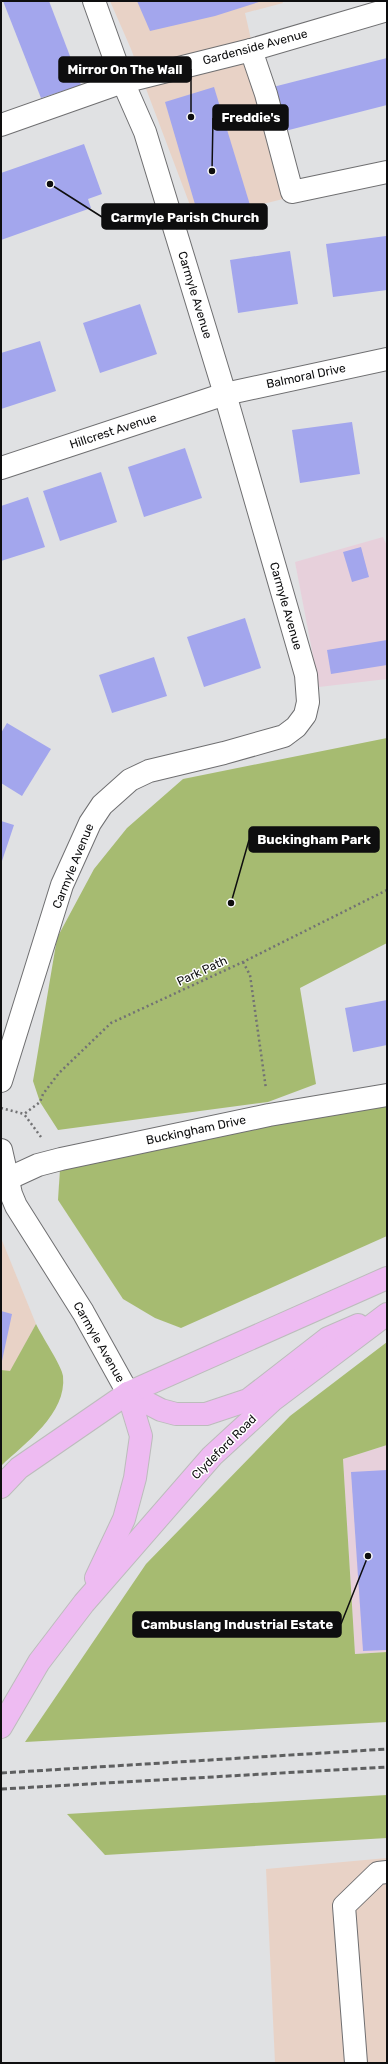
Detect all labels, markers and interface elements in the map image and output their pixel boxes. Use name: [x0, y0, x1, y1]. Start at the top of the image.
street label: Gardenside Avenue: [201, 26, 309, 68]
callout: Mirror On The Wall: [59, 57, 191, 82]
text: Mirror On The Wall: [67, 62, 183, 77]
callout: Freddie's: [213, 105, 288, 130]
text: Freddie's: [221, 110, 281, 125]
callout: Carmyle Parish Church: [102, 204, 267, 229]
text: Carmyle Parish Church: [111, 210, 259, 225]
street label: Carmyle Avenue: [175, 250, 215, 341]
street label: Balmoral Drive: [265, 361, 347, 391]
street label: Hillcrest Avenue: [68, 410, 158, 452]
street label: Carmyle Avenue: [267, 561, 305, 652]
street label: Carmyle Avenue: [50, 821, 97, 911]
callout: Buckingham Park: [249, 827, 379, 852]
text: Buckingham Park: [257, 832, 371, 847]
street label: Park Path: [175, 953, 229, 989]
street label: Buckingham Drive: [145, 1113, 248, 1147]
street label: Carmyle Avenue: [70, 1299, 128, 1385]
street label: Clydeford Road: [189, 1412, 259, 1482]
callout: Cambuslang Industrial Estate: [133, 1612, 341, 1637]
text: Cambuslang Industrial Estate: [141, 1617, 333, 1632]

